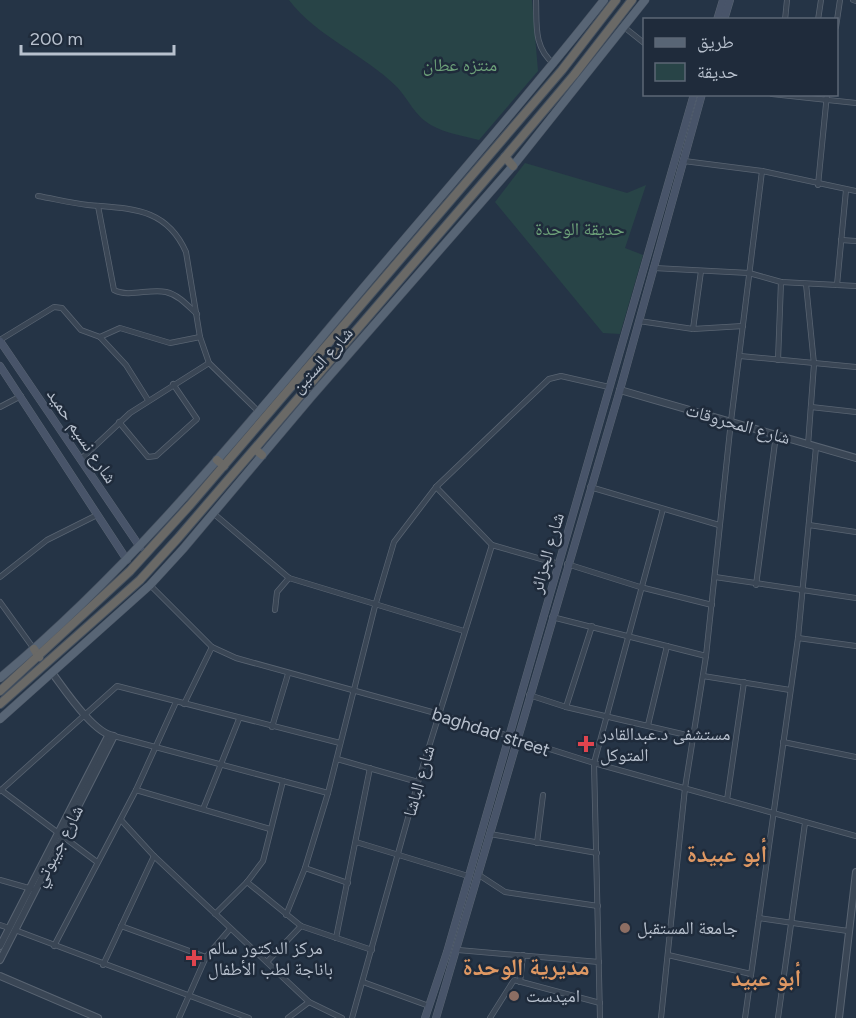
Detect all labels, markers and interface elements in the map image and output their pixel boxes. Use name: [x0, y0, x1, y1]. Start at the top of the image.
scale bar: [21, 18, 174, 56]
legend: [643, 18, 838, 96]
text: 200 m: [30, 28, 83, 50]
text: طريق: [697, 31, 734, 53]
park label: منتزه عطان: [423, 54, 497, 76]
text: حديقة: [697, 61, 738, 83]
park label: حديقة الوحدة: [535, 218, 625, 240]
street label: شارع الستين: [286, 322, 358, 398]
street label: شارع نسيم حميد: [41, 384, 122, 488]
street label: شارع المحروقات: [683, 399, 793, 449]
street label: شارع الجزائر: [525, 510, 569, 597]
street label: baghdad street: [429, 703, 553, 761]
place label: مستشفى د.عبدالقادر المتوكل: [599, 723, 730, 766]
marker: مستشفى د.عبدالقادر المتوكل: [577, 735, 595, 753]
street label: شارع الباشا: [398, 743, 440, 819]
street label: شارع جيبوتي: [28, 801, 91, 892]
district label: أبو عبيدة: [687, 837, 767, 868]
place label: جامعة المستقبل: [637, 917, 738, 939]
marker: جامعة المستقبل: [618, 921, 632, 935]
place label: مركز الدكتور سالم باناجة لطب الأطفال: [208, 937, 333, 980]
marker: مركز الدكتور سالم باناجة لطب الأطفال: [185, 949, 203, 967]
district label: مديرية الوحدة: [463, 952, 589, 981]
district label: أبو عبيد: [731, 961, 801, 992]
place label: اميدست: [526, 985, 580, 1007]
marker: اميدست: [507, 989, 521, 1003]

